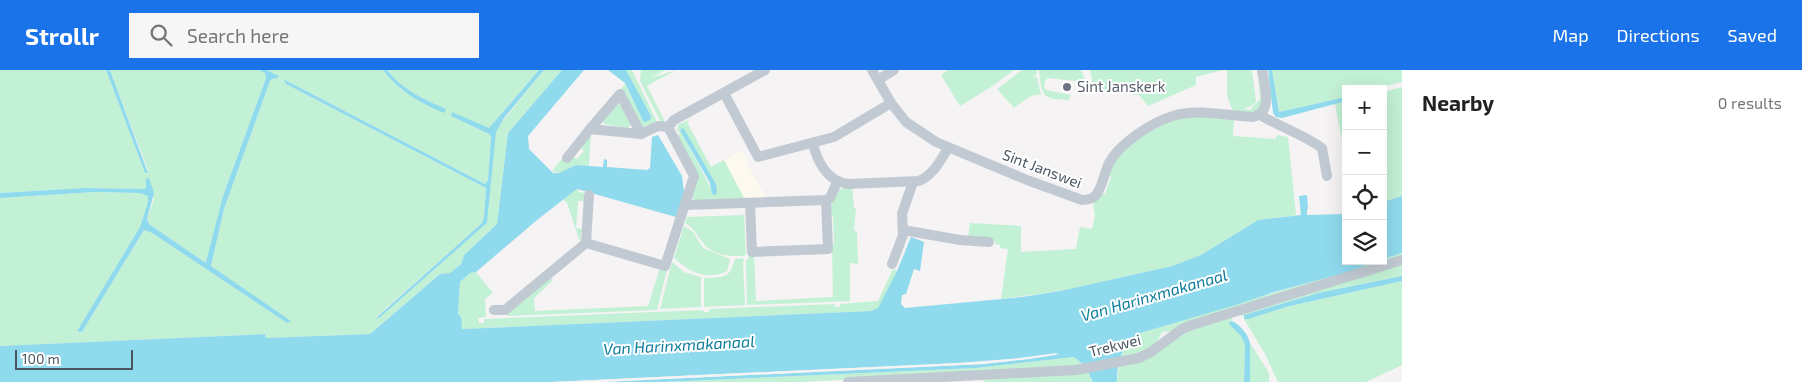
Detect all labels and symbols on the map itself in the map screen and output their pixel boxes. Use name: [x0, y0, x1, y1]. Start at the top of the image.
place label: Sint Janskerk: [1077, 77, 1166, 95]
marker: Sint Janskerk: [1061, 81, 1073, 93]
street label: Sint Janswei: [1000, 145, 1085, 191]
water label: Van Harinxmakanaal: [1078, 264, 1229, 325]
street label: Trekwei: [1087, 330, 1143, 360]
water label: Van Harinxmakanaal: [603, 331, 755, 358]
scale bar: [15, 347, 132, 370]

